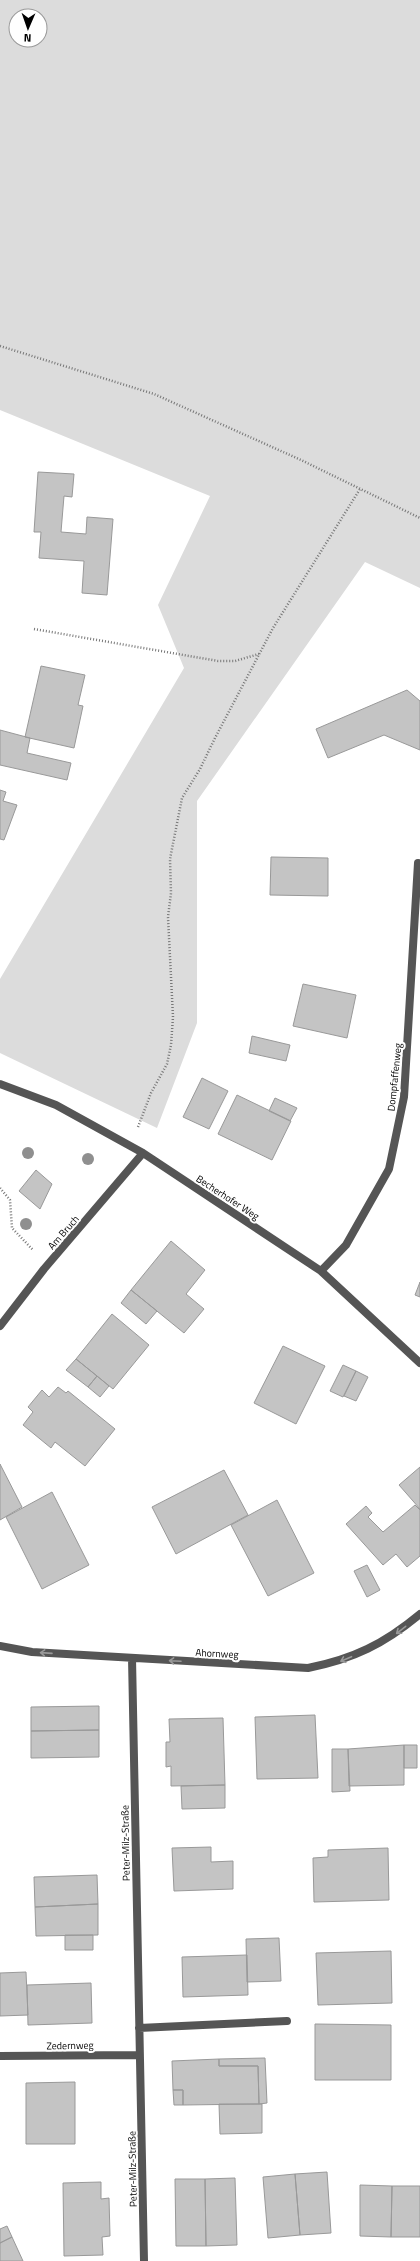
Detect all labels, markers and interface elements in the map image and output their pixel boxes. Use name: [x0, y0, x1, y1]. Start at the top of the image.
north arrow: [8, 8, 48, 48]
text: N: [24, 30, 32, 46]
street label: Dompfaffenweg: [383, 1042, 406, 1112]
street label: Becherhofer Weg: [193, 1171, 262, 1224]
street label: Am Bruch: [44, 1212, 83, 1253]
one-way arrow: [396, 1625, 407, 1634]
street label: Ahornweg: [195, 1645, 239, 1662]
one-way arrow: [39, 1649, 52, 1657]
one-way arrow: [340, 1655, 352, 1663]
one-way arrow: [169, 1657, 182, 1664]
street label: Peter-Milz-Straße: [117, 1805, 134, 1881]
street label: Zedernweg: [46, 2038, 94, 2053]
street label: Peter-Milz-Straße: [124, 2131, 141, 2207]

